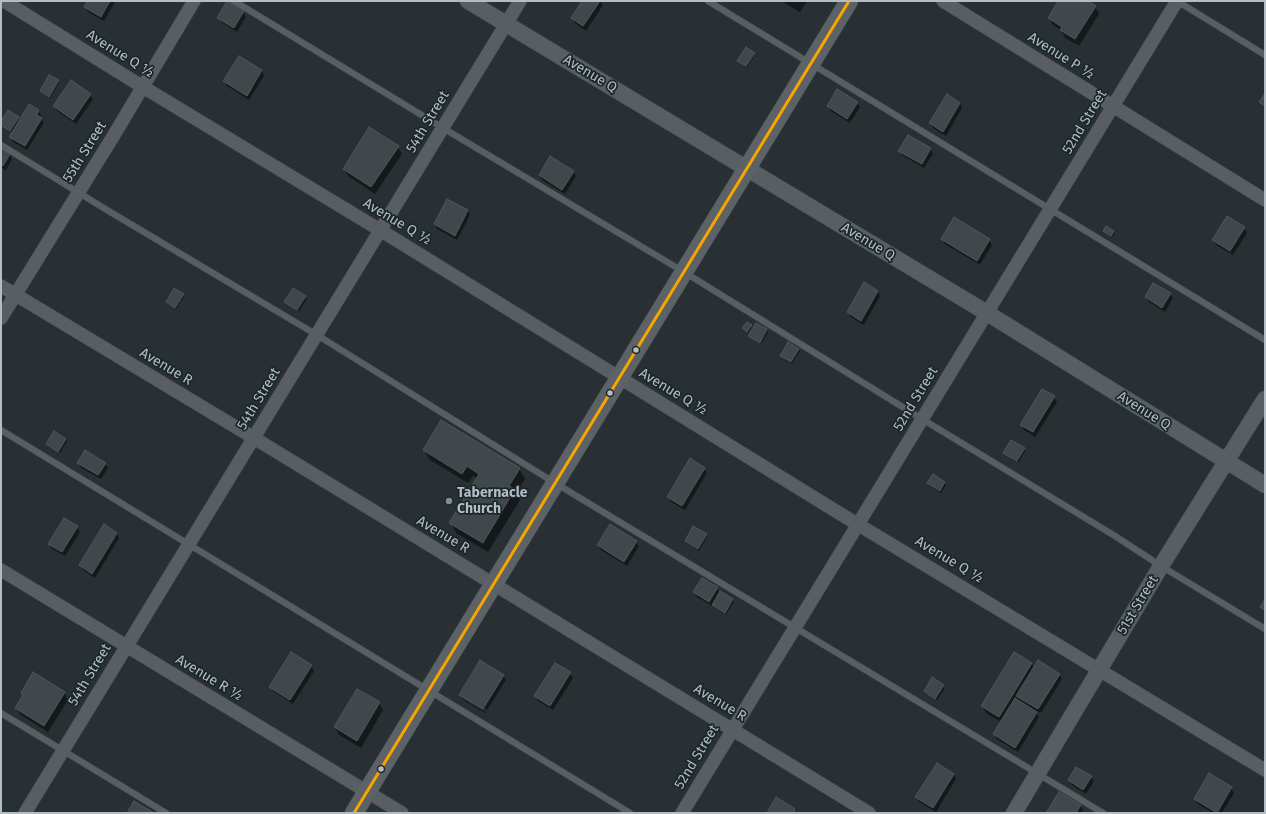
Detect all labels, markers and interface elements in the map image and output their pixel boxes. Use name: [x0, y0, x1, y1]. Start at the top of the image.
street label: Avenue Q ½: [83, 27, 157, 81]
street label: Avenue P ½: [1025, 29, 1097, 83]
street label: Avenue Q: [560, 51, 620, 97]
street label: 52nd Street: [1059, 87, 1111, 157]
street label: 54th Street: [403, 88, 453, 156]
street label: 55th Street: [60, 118, 110, 186]
street label: Avenue Q ½: [360, 195, 434, 249]
street label: Avenue Q: [838, 219, 898, 265]
street label: Avenue R: [137, 345, 195, 389]
unlabelled marker: [631, 345, 641, 355]
street label: 52nd Street: [890, 364, 942, 434]
street label: 54th Street: [234, 365, 284, 433]
street label: Avenue Q ½: [636, 365, 710, 419]
unlabelled marker: [605, 388, 615, 398]
street label: Avenue Q: [1114, 388, 1174, 434]
place label: Tabernacle Church: [457, 485, 528, 518]
marker: Tabernacle Church: [444, 496, 454, 506]
street label: Avenue R: [414, 513, 472, 557]
street label: Avenue Q ½: [912, 533, 986, 587]
street label: 51st Street: [1114, 573, 1162, 637]
street label: 54th Street: [65, 641, 115, 709]
street label: Avenue R ½: [172, 651, 246, 705]
street label: Avenue R: [691, 681, 749, 725]
street label: 52nd Street: [671, 722, 723, 792]
unlabelled marker: [376, 764, 386, 774]

